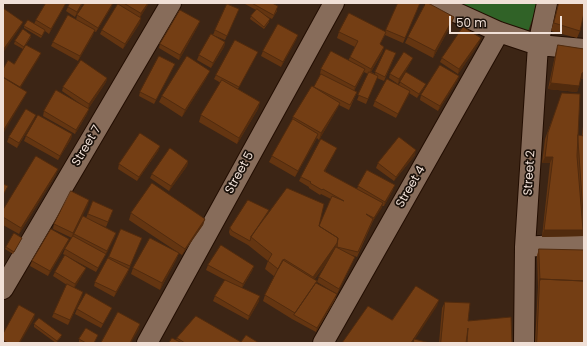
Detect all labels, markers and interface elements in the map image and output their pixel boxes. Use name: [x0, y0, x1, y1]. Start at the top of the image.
scale bar: [451, 8, 564, 34]
text: 50 m: [456, 14, 487, 31]
street label: Street 7: [69, 123, 105, 169]
street label: Street 5: [223, 149, 257, 197]
street label: Street 2: [521, 150, 539, 196]
street label: Street 4: [393, 164, 429, 210]

